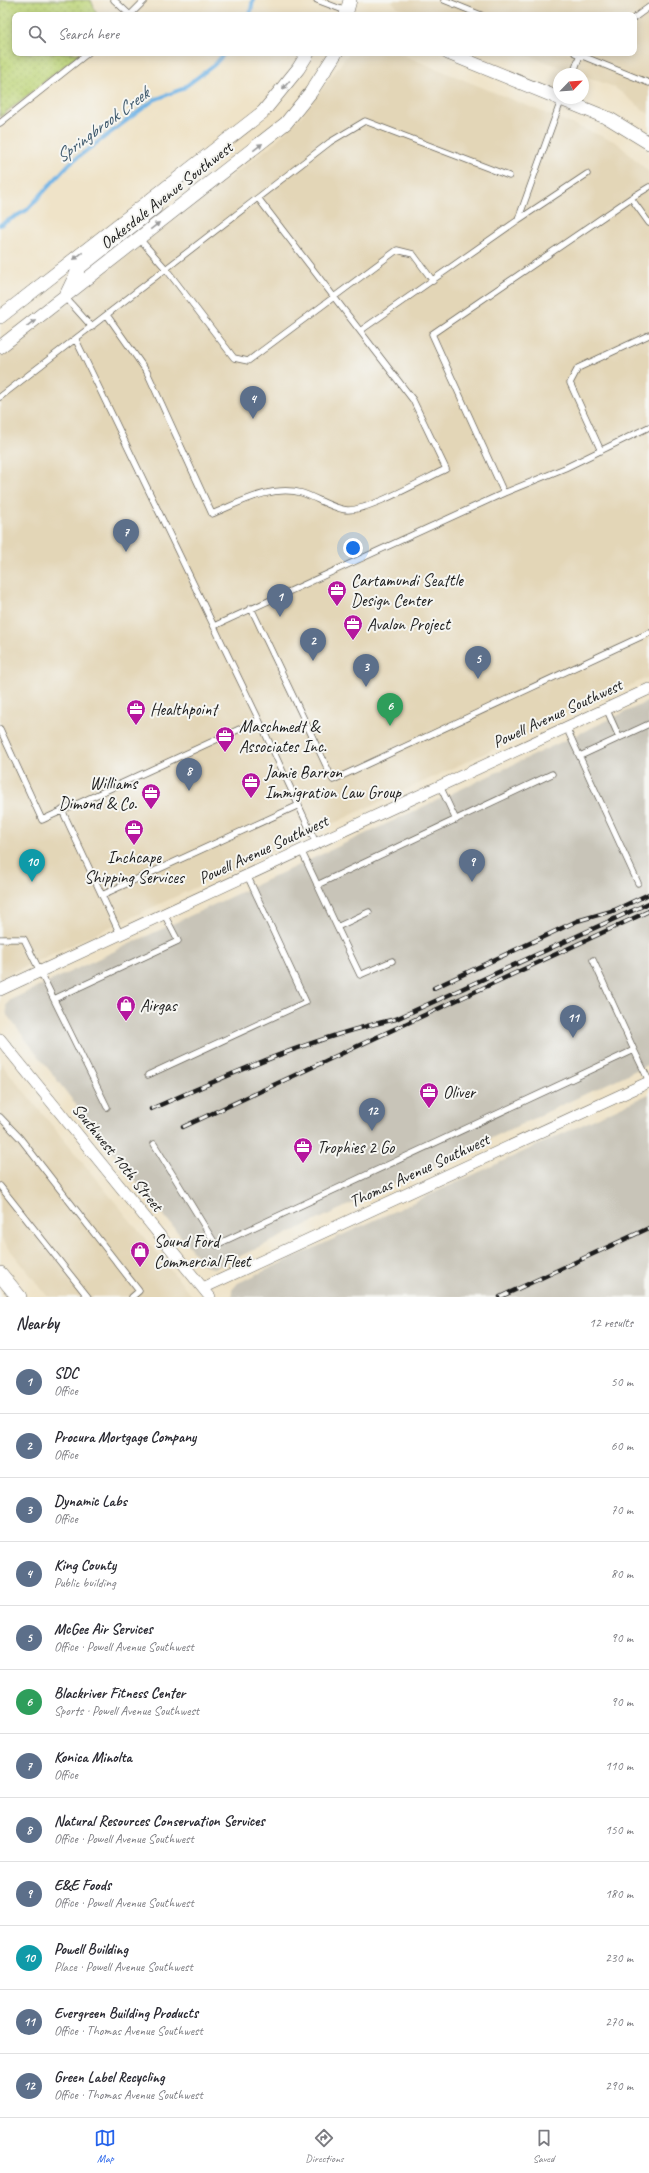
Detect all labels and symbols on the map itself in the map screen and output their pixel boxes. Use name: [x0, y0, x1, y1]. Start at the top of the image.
north arrow: [553, 68, 589, 104]
one-way arrow: [281, 79, 290, 90]
water label: Springbrook Creek: [51, 81, 156, 167]
street label: Oakesdale Avenue Southwest: [96, 136, 239, 254]
one-way arrow: [253, 142, 264, 151]
one-way arrow: [150, 221, 161, 230]
one-way arrow: [73, 252, 84, 261]
one-way arrow: [25, 319, 36, 328]
pin: 4: [240, 386, 266, 419]
pin: 7: [113, 519, 139, 552]
your location: [343, 538, 363, 558]
place label: Cartamundi Seattle Design Center: [351, 570, 464, 611]
office icon: Cartamundi Seattle Design Center: [326, 579, 348, 607]
pin: 1: [267, 584, 293, 617]
office icon: Avalon Project: [342, 613, 364, 641]
place label: Avalon Project: [367, 614, 452, 635]
pin: 2: [300, 628, 326, 661]
pin: 5: [465, 646, 491, 679]
pin: 3: [353, 654, 379, 687]
street label: Powell Avenue Southwest: [489, 673, 627, 753]
pin: 6: [377, 693, 403, 726]
office icon: Healthpoint: [125, 698, 147, 726]
place label: Healthpoint: [150, 699, 219, 720]
place label: Maschmedt & Associates Inc.: [239, 716, 327, 757]
office icon: Maschmedt & Associates Inc.: [214, 725, 236, 753]
pin: 8: [176, 758, 202, 791]
place label: Jamie Barron Immigration Law Group: [264, 762, 402, 803]
office icon: Jamie Barron Immigration Law Group: [240, 771, 262, 799]
place label: Williams Dimond & Co.: [59, 773, 139, 814]
office icon: Williams Dimond & Co.: [140, 782, 162, 810]
street label: Powell Avenue Southwest: [195, 809, 333, 889]
office icon: Inchcape Shipping Services: [123, 818, 145, 846]
place label: Inchcape Shipping Services: [84, 847, 186, 888]
pin: 10: [19, 849, 45, 882]
pin: 9: [459, 849, 485, 882]
shop icon: Airgas: [115, 994, 137, 1022]
place label: Airgas: [140, 995, 179, 1016]
pin: 11: [560, 1005, 586, 1038]
office icon: Oliver: [418, 1081, 440, 1109]
place label: Oliver: [443, 1082, 477, 1103]
pin: 12: [359, 1098, 385, 1131]
street label: Southwest 10th Street: [68, 1099, 169, 1217]
street label: Thomas Avenue Southwest: [346, 1128, 495, 1212]
office icon: Trophies 2 Go: [292, 1136, 314, 1164]
place label: Trophies 2 Go: [317, 1137, 395, 1158]
place label: Sound Ford Commercial Fleet: [154, 1231, 253, 1272]
shop icon: Sound Ford Commercial Fleet: [129, 1240, 151, 1268]

